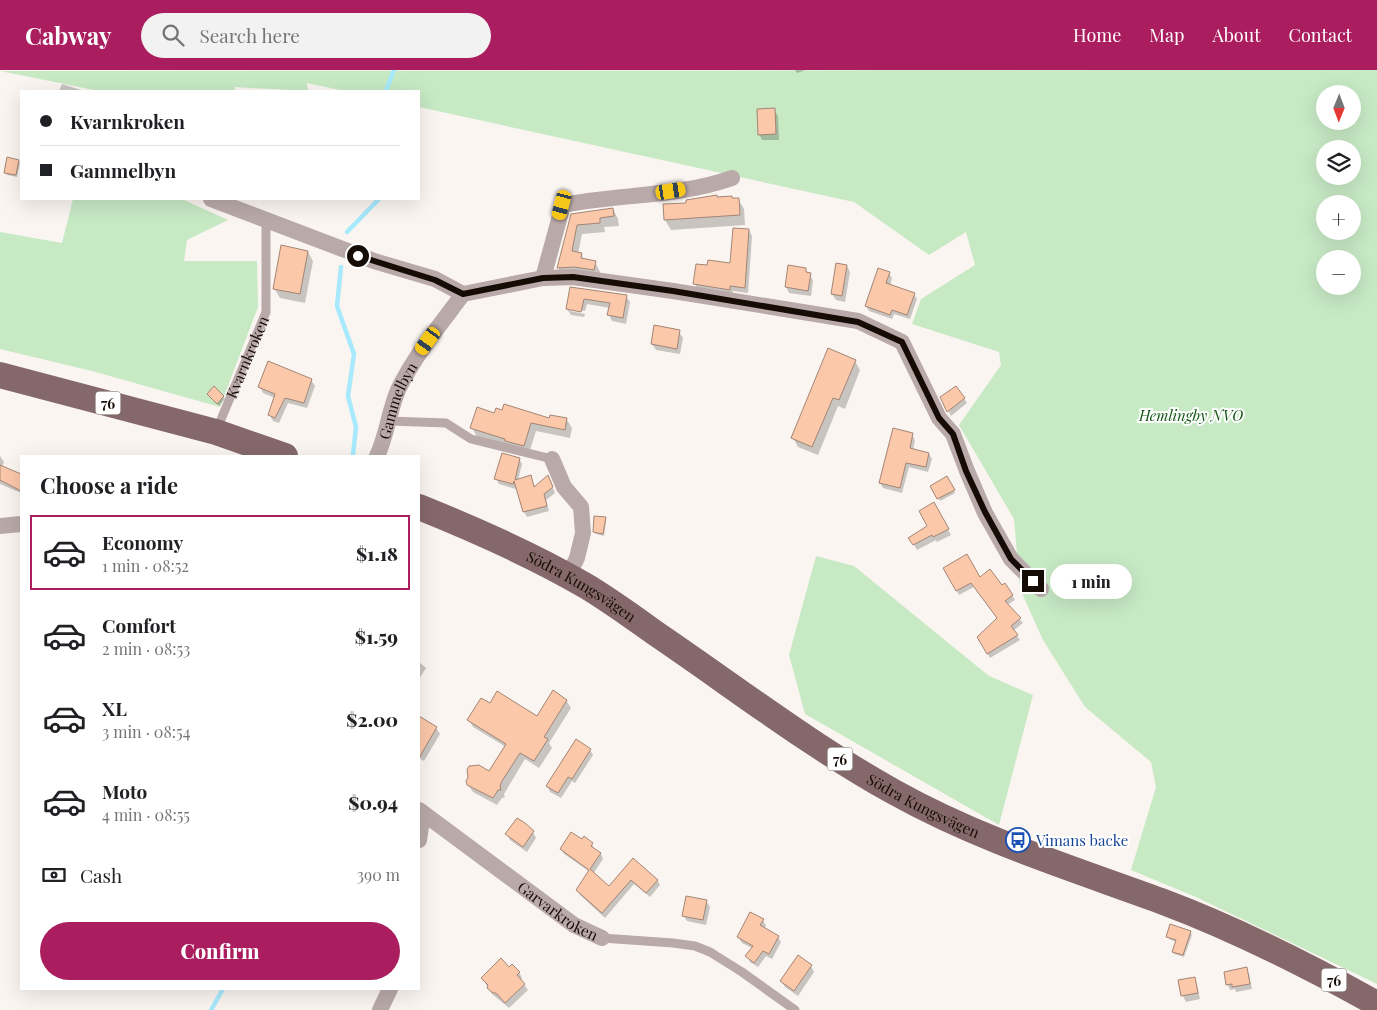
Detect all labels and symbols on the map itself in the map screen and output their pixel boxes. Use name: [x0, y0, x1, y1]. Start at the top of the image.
north arrow: [1316, 85, 1361, 130]
car: [655, 181, 686, 201]
car: [550, 189, 573, 221]
route start: [347, 245, 369, 267]
street label: Kvarnkroken: [221, 313, 273, 401]
car: [413, 324, 442, 358]
street label: Gammelbyn: [374, 358, 421, 442]
road number: 76: [96, 392, 120, 414]
park label: Hemlingby NVO: [1138, 405, 1243, 425]
street label: Södra Kungsvägen: [524, 546, 640, 626]
callout: 1 min: [1050, 564, 1133, 598]
route end: [1022, 570, 1044, 592]
road number: 76: [828, 748, 852, 771]
street label: Södra Kungsvägen: [863, 769, 983, 842]
bus stop icon: Vimans backe: [1005, 827, 1031, 853]
place label: Vimans backe: [1035, 830, 1128, 850]
street label: Garvarkroken: [514, 877, 601, 945]
road number: 76: [1322, 968, 1346, 992]

